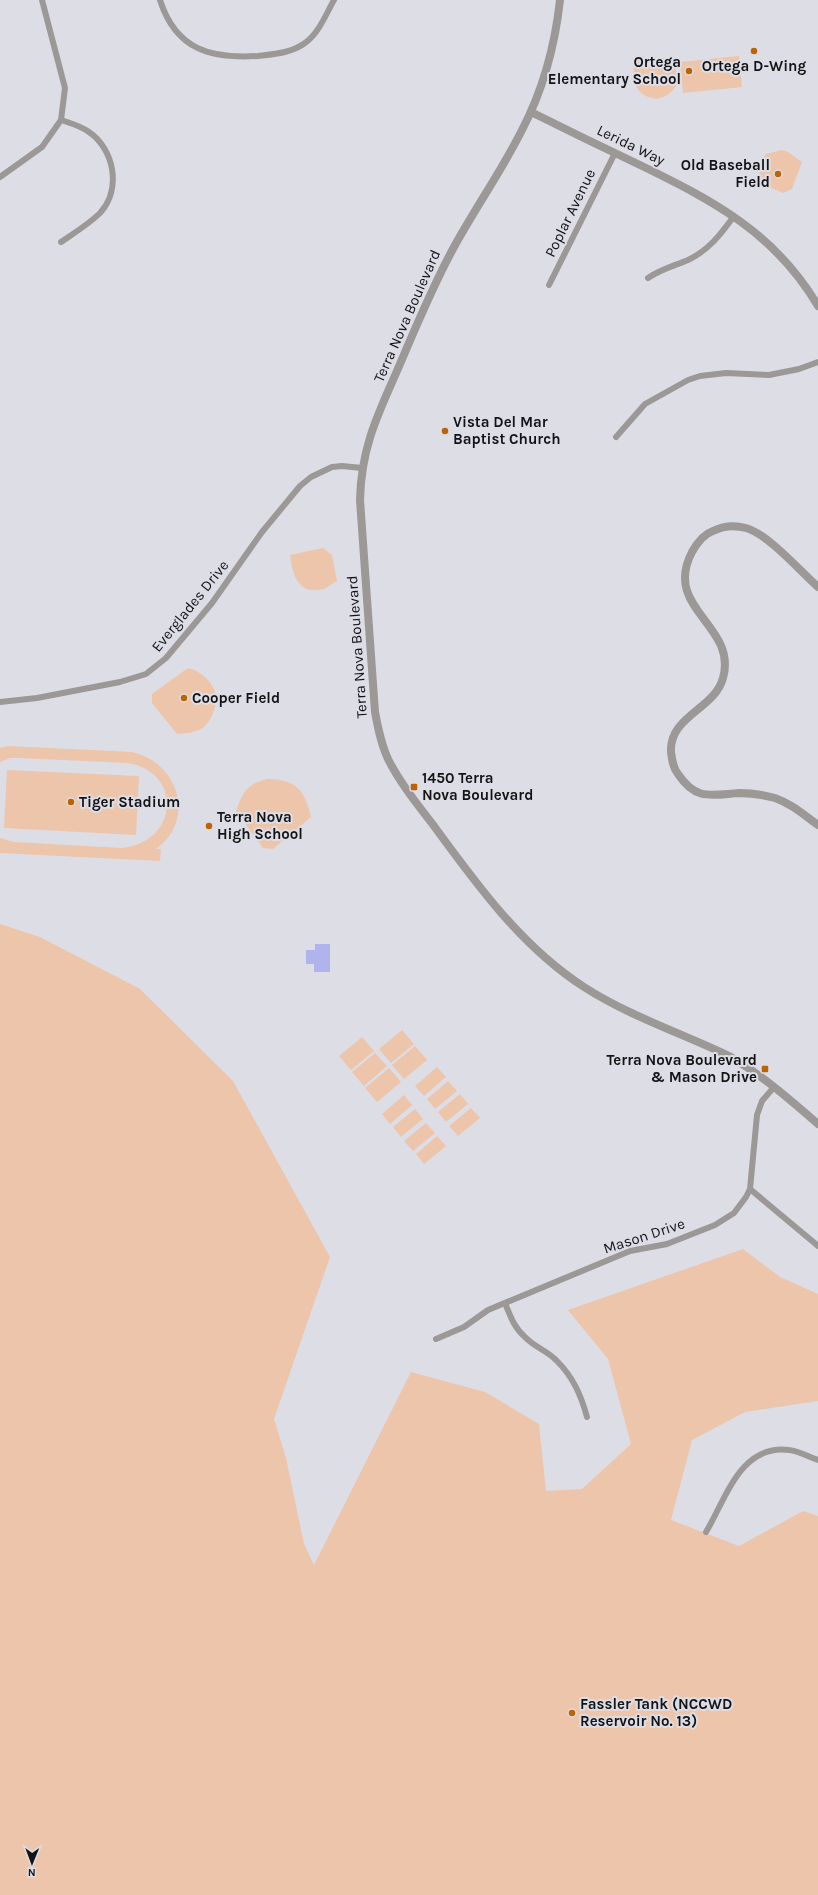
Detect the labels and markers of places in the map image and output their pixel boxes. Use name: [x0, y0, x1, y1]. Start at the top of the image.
marker: Ortega D-Wing: [749, 46, 759, 56]
place label: Ortega Elementary School: [548, 53, 681, 88]
place label: Ortega D-Wing: [702, 57, 806, 75]
marker: Ortega Elementary School: [684, 66, 694, 76]
place label: Old Baseball Field: [681, 156, 770, 191]
marker: Old Baseball Field: [773, 169, 783, 179]
place label: Vista Del Mar Baptist Church: [453, 413, 561, 448]
marker: Vista Del Mar Baptist Church: [440, 426, 450, 436]
place label: Cooper Field: [192, 689, 280, 707]
marker: Cooper Field: [179, 693, 189, 703]
place label: 1450 Terra Nova Boulevard: [422, 769, 533, 804]
marker: 1450 Terra Nova Boulevard: [409, 782, 419, 792]
place label: Tiger Stadium: [79, 793, 180, 811]
marker: Tiger Stadium: [66, 797, 76, 807]
place label: Terra Nova High School: [217, 808, 303, 843]
marker: Terra Nova High School: [204, 821, 214, 831]
place label: Terra Nova Boulevard & Mason Drive: [607, 1051, 757, 1086]
marker: Terra Nova Boulevard & Mason Drive: [760, 1064, 770, 1074]
place label: Fassler Tank (NCCWD Reservoir No. 13): [580, 1695, 732, 1730]
marker: Fassler Tank (NCCWD Reservoir No. 13): [567, 1708, 577, 1718]

